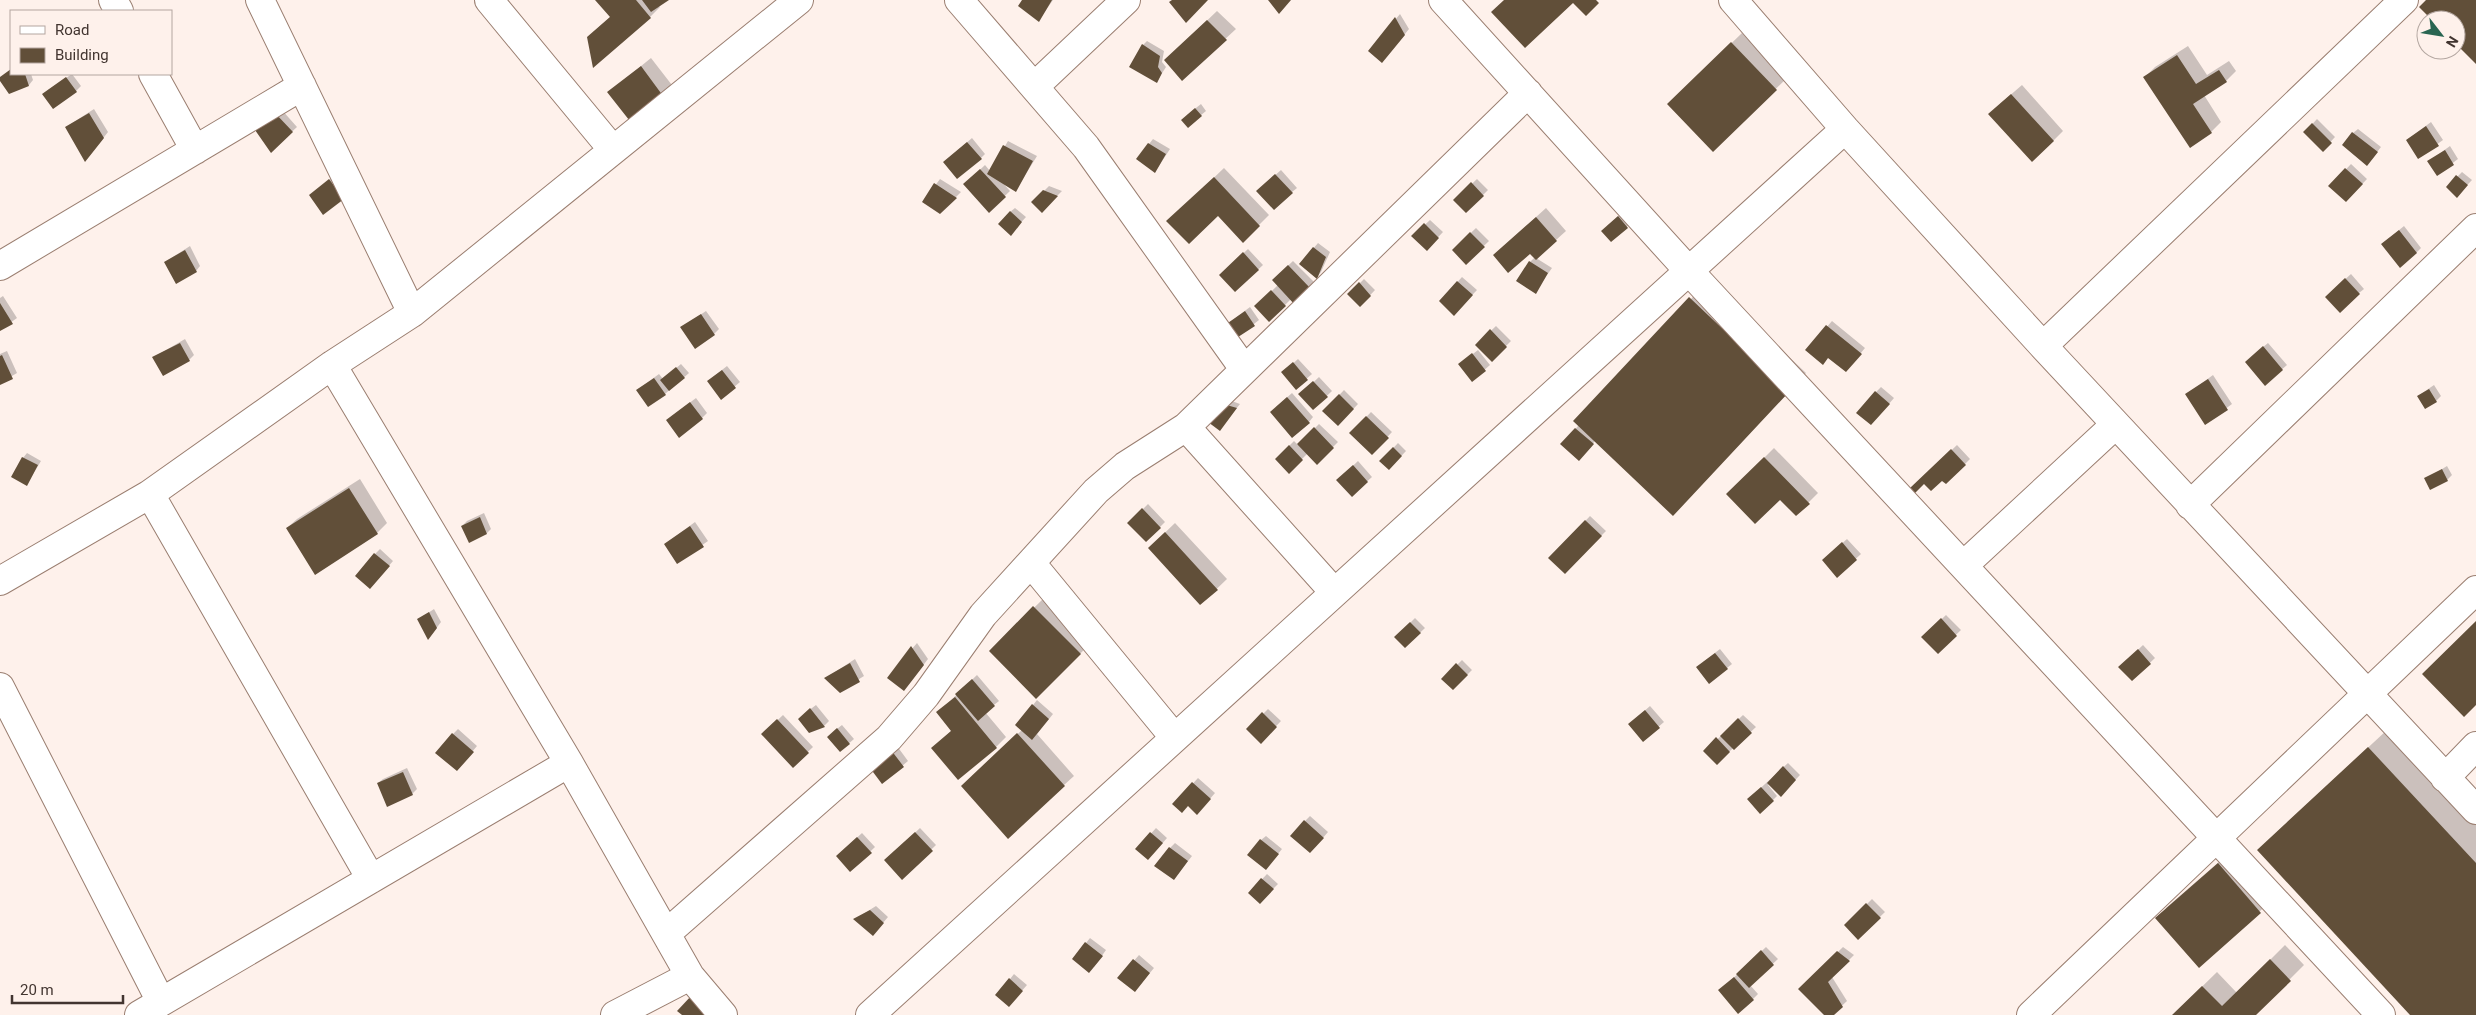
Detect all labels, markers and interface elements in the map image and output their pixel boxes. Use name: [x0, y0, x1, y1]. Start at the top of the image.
legend: [10, 10, 172, 75]
north arrow: [2416, 10, 2466, 60]
text: Road: [55, 21, 89, 39]
text: N: [2443, 33, 2462, 50]
text: Building: [55, 46, 109, 64]
scale bar: [12, 972, 124, 1004]
text: 20 m: [20, 981, 54, 999]

